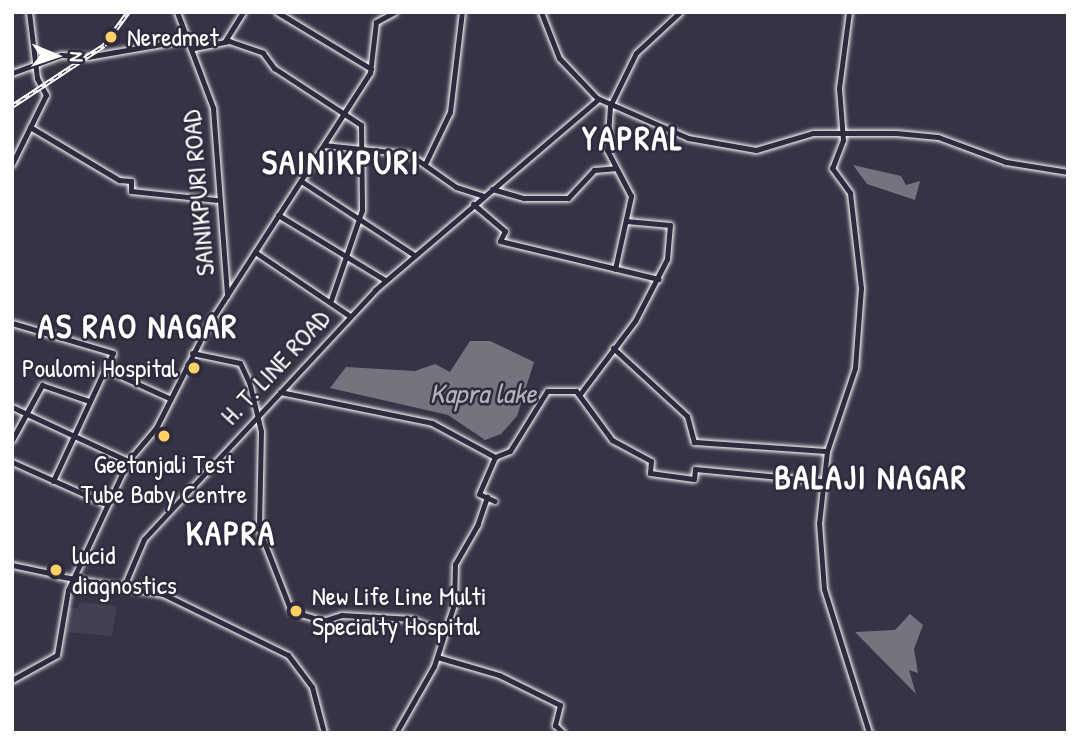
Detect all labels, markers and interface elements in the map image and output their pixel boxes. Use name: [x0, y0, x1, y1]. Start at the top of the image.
north arrow: [21, 21, 91, 91]
place label: Neredmet: [127, 21, 219, 53]
marker: Neredmet: [101, 27, 121, 47]
text: N: [64, 51, 90, 62]
street label: SAINIKPURI ROAD: [175, 109, 221, 277]
district label: YAPRAL: [583, 119, 683, 159]
district label: SAINIKPURI: [263, 143, 419, 183]
street label: H. T. LINE ROAD: [214, 303, 336, 431]
district label: AS RAO NAGAR: [39, 307, 237, 347]
place label: Poulomi Hospital: [22, 352, 178, 384]
marker: Poulomi Hospital: [184, 358, 204, 378]
water label: Kapra lake: [430, 376, 536, 410]
marker: Geetanjali Test Tube Baby Centre: [154, 426, 174, 446]
place label: Geetanjali Test Tube Baby Centre: [81, 448, 247, 510]
district label: BALAJI NAGAR: [776, 458, 966, 498]
district label: KAPRA: [186, 514, 276, 554]
place label: lucid diagnostics: [72, 539, 177, 600]
marker: lucid diagnostics: [46, 560, 66, 580]
place label: New Life Line Multi Specialty Hospital: [312, 580, 486, 642]
marker: New Life Line Multi Specialty Hospital: [286, 601, 306, 621]

